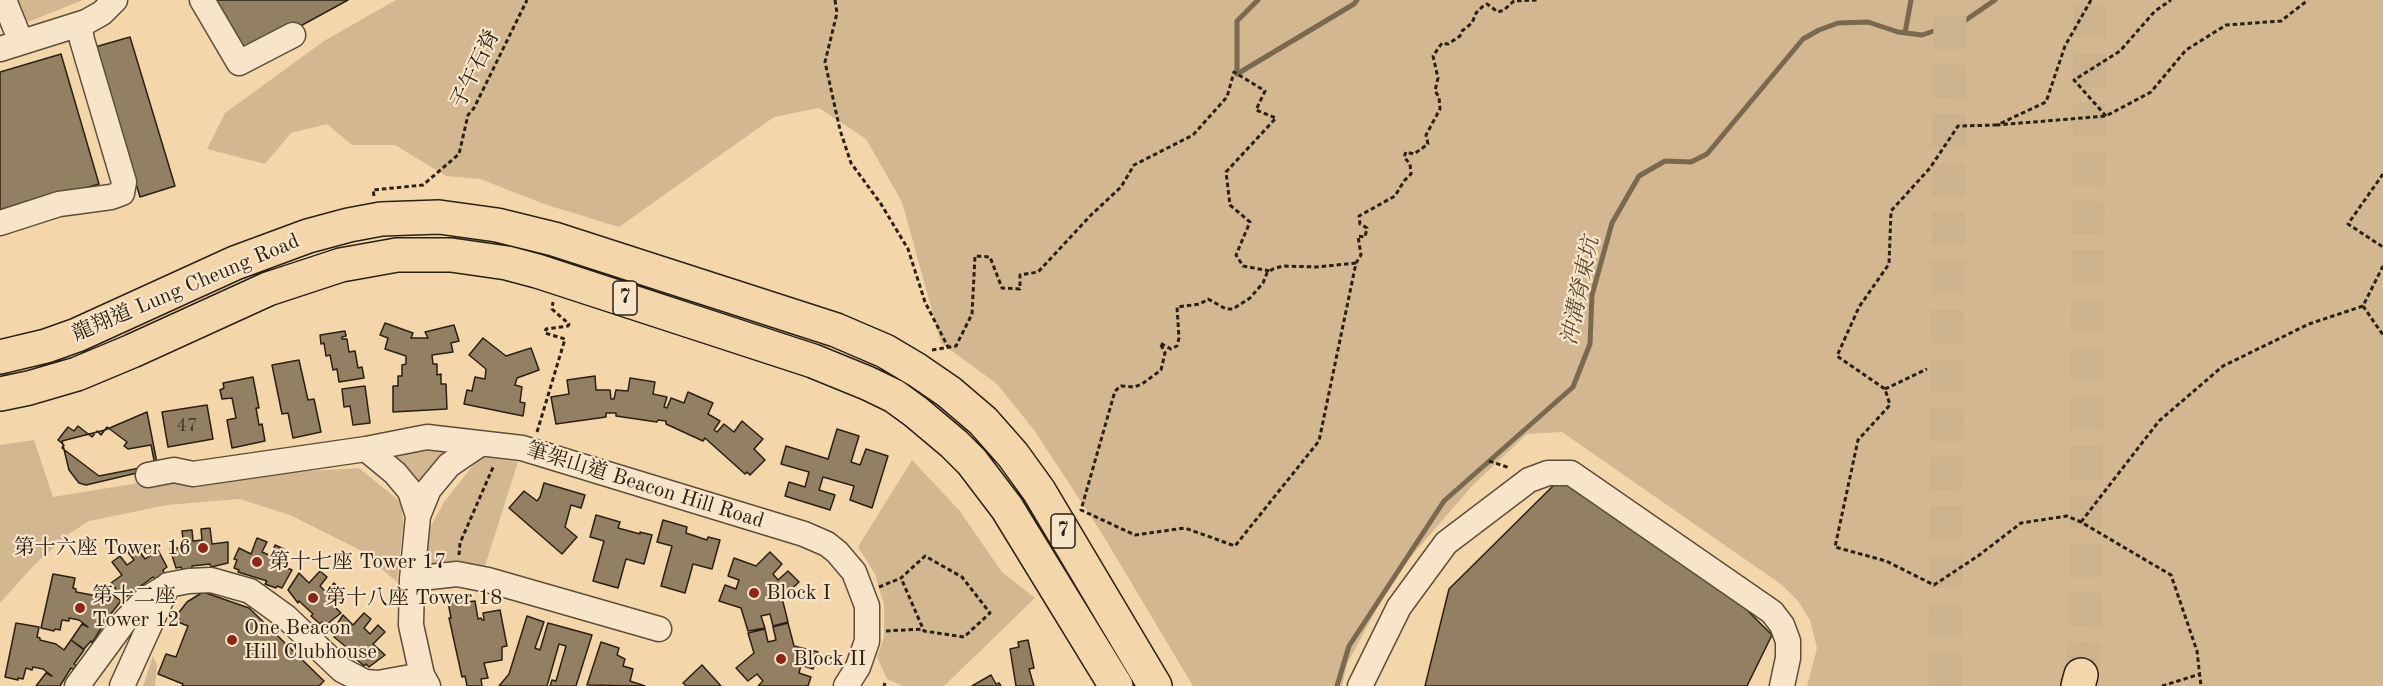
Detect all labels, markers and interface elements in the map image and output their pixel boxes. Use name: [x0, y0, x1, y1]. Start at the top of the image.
street label: 子午石脊: [446, 26, 506, 112]
street label: 龍翔道 Lung Cheung Road: [69, 229, 303, 347]
water label: 沖溝脊東坑: [1557, 234, 1605, 348]
road number: 7: [613, 281, 637, 315]
house number: 47: [177, 415, 197, 437]
street label: 筆架山道 Beacon Hill Road: [523, 438, 767, 534]
road number: 7: [1051, 514, 1075, 548]
place label: 第十六座 Tower 16: [14, 535, 191, 561]
marker: 第十六座 Tower 16: [196, 541, 210, 555]
place label: 第十七座 Tower 17: [269, 549, 446, 575]
marker: 第十七座 Tower 17: [250, 555, 264, 569]
place label: Block I: [766, 580, 831, 606]
place label: 第十二座 Tower 12: [92, 583, 179, 633]
place label: 第十八座 Tower 18: [325, 585, 502, 611]
marker: Block I: [747, 586, 761, 600]
marker: 第十八座 Tower 18: [306, 591, 320, 605]
marker: 第十二座 Tower 12: [73, 601, 87, 615]
place label: One Beacon Hill Clubhouse: [244, 615, 377, 665]
marker: One Beacon Hill Clubhouse: [225, 633, 239, 647]
place label: Block II: [793, 646, 866, 672]
marker: Block II: [774, 652, 788, 666]

